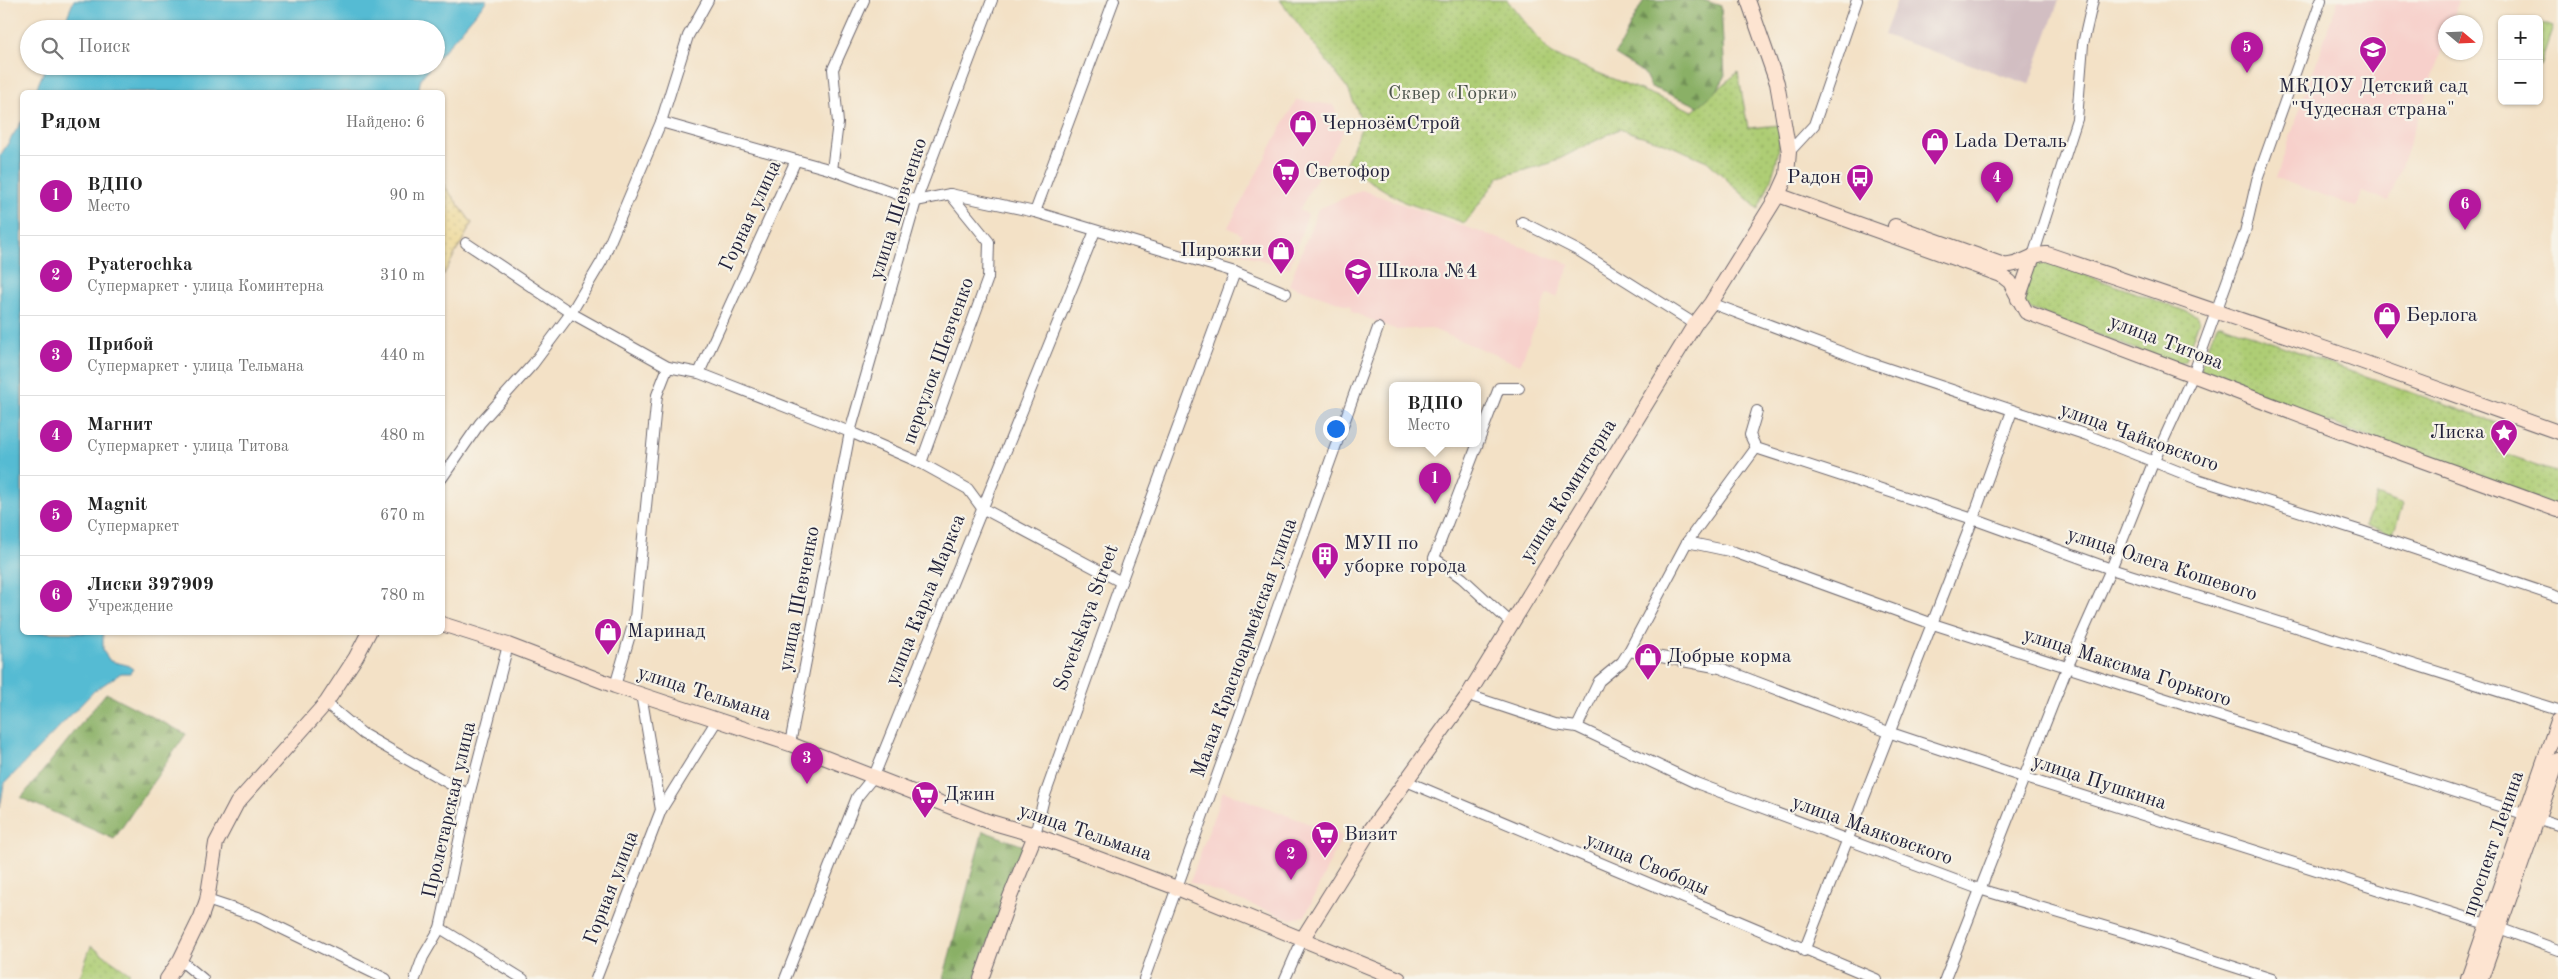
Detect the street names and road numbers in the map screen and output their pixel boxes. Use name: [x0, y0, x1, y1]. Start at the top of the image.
street label: улица Шевченко: [867, 136, 931, 282]
street label: Горная улица: [717, 157, 785, 275]
street label: переулок Шевченко: [900, 275, 978, 447]
street label: улица Титова: [2106, 312, 2226, 374]
street label: улица Чайковского: [2057, 400, 2221, 476]
street label: улица Коминтерна: [1517, 416, 1621, 566]
street label: улица Карла Маркса: [882, 511, 970, 688]
street label: Малая Красноармейская улица: [1189, 515, 1301, 780]
street label: улица Шевченко: [776, 525, 824, 673]
street label: улица Олега Кошевого: [2064, 525, 2260, 605]
street label: Sovetskaya Street: [1051, 542, 1123, 694]
street label: улица Максима Горького: [2020, 625, 2234, 711]
street label: улица Тельмана: [635, 663, 774, 725]
street label: Пролетарская улица: [420, 720, 480, 900]
street label: улица Пушкина: [2029, 752, 2169, 814]
street label: проспект Ленина: [2460, 769, 2528, 919]
street label: улица Маяковского: [1789, 793, 1955, 869]
street label: улица Тельмана: [1016, 801, 1154, 865]
street label: Горная улица: [581, 828, 643, 948]
street label: улица Свободы: [1582, 830, 1712, 900]

